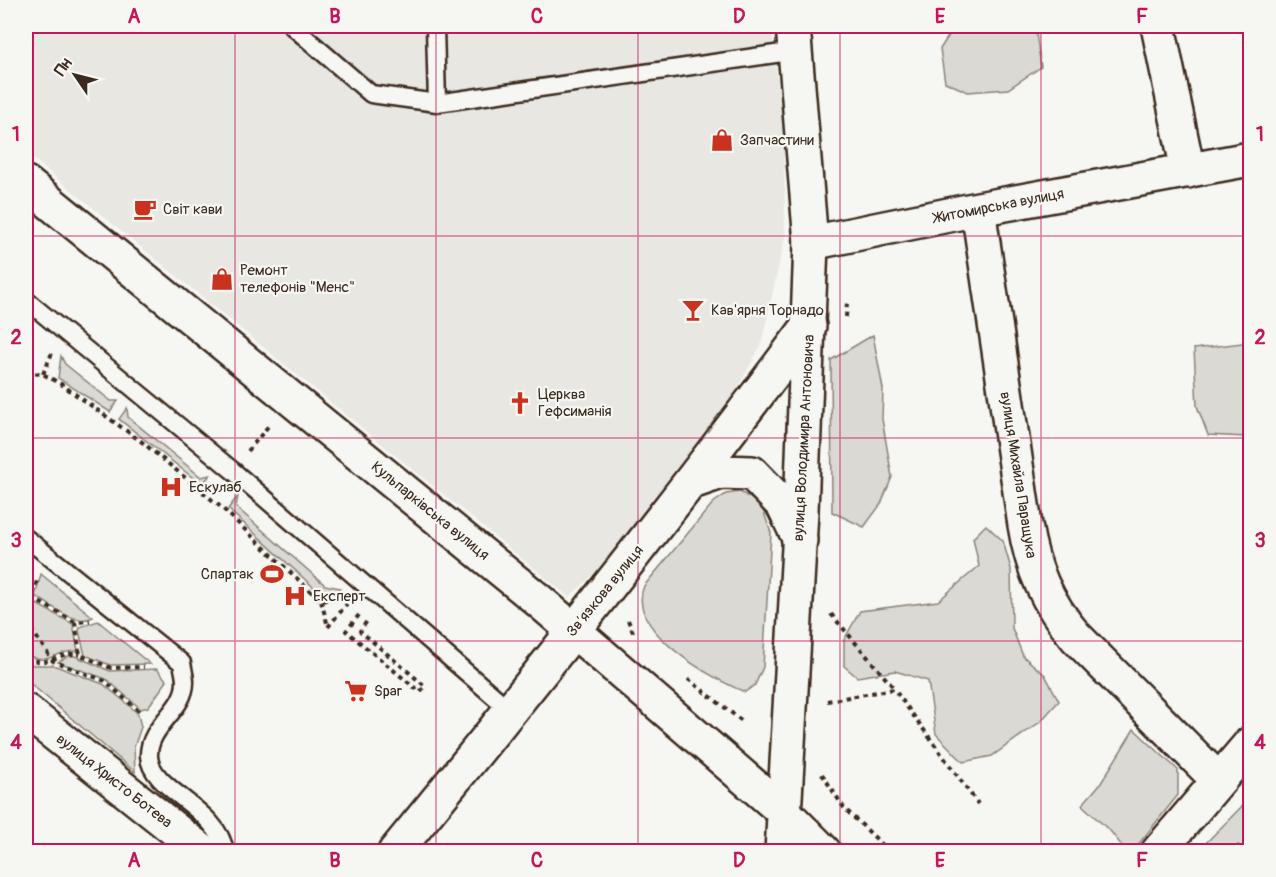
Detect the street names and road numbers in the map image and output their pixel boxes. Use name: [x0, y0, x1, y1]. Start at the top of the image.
street label: Житомирська вулиця: [930, 184, 1066, 228]
street label: вулиця Володимира Антоновича: [789, 334, 819, 542]
street label: вулиця Михайла Паращука: [995, 390, 1041, 560]
street label: Кульпарківська вулиця: [367, 457, 493, 565]
street label: Звʼязкова вулиця: [562, 541, 648, 641]
street label: вулиця Христо Ботева: [52, 730, 176, 832]

